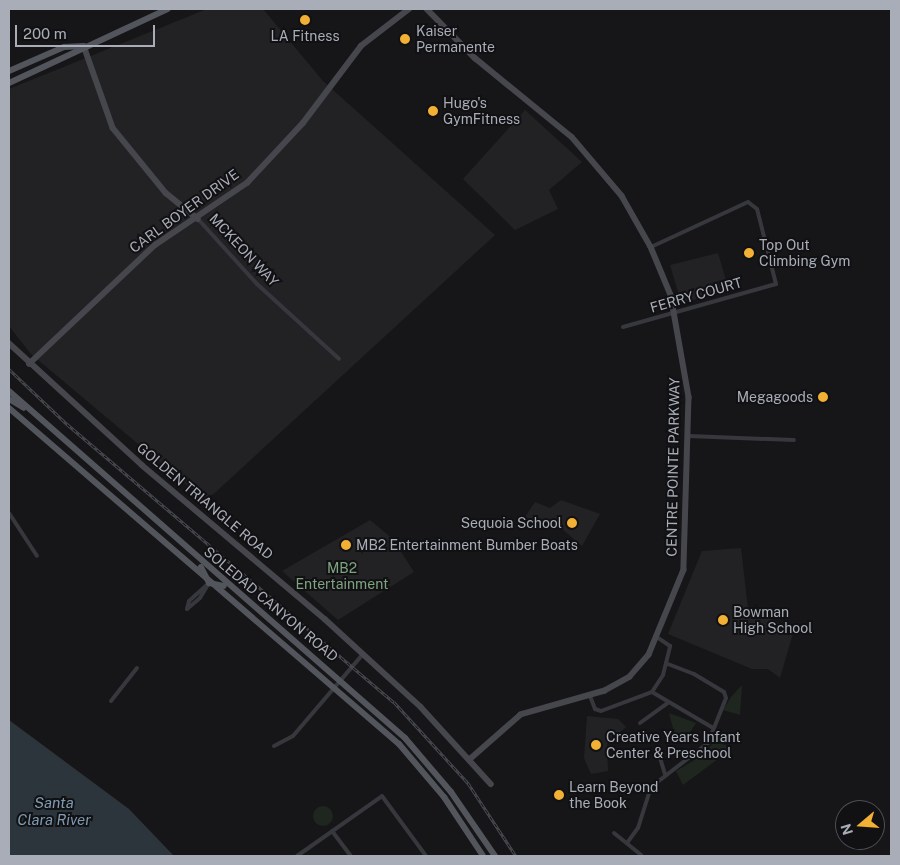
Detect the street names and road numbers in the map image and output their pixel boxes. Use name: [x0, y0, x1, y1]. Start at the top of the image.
street label: CARL BOYER DRIVE: [126, 166, 242, 256]
street label: MCKEON WAY: [206, 210, 282, 290]
street label: FERRY COURT: [648, 274, 744, 316]
street label: CENTRE POINTE PARKWAY: [663, 377, 683, 557]
street label: GOLDEN TRIANGLE ROAD: [134, 439, 276, 563]
street label: SOLEDAD CANYON ROAD: [201, 543, 341, 665]

